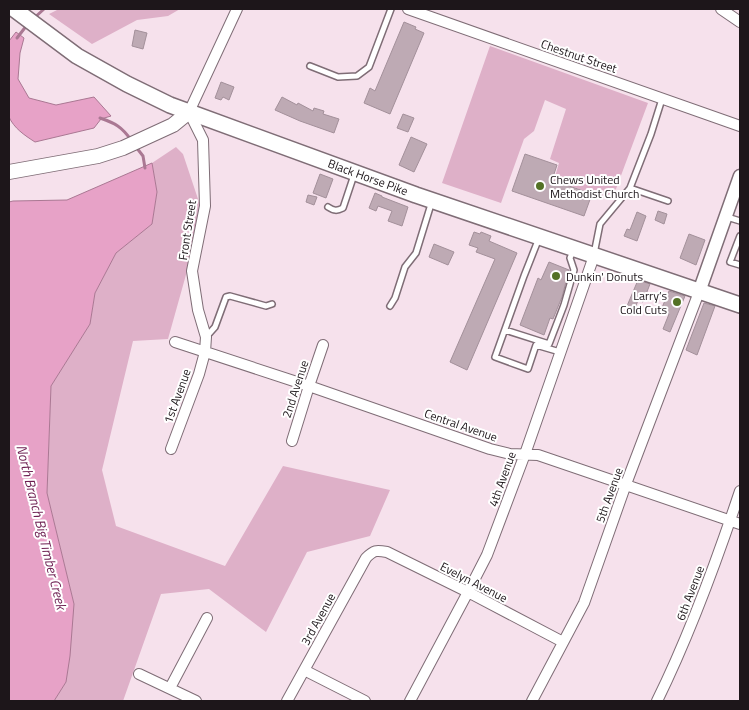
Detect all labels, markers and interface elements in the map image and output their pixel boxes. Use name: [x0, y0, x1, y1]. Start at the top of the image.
street label: Chestnut Street: [538, 34, 620, 78]
street label: Black Horse Pike: [325, 154, 411, 200]
place label: Chews United Methodist Church: [550, 170, 640, 203]
marker: Chews United Methodist Church: [534, 180, 546, 192]
street label: Front Street: [173, 198, 201, 261]
place label: Dunkin' Donuts: [566, 267, 643, 286]
marker: Dunkin' Donuts: [550, 270, 562, 282]
place label: Larry’s Cold Cuts: [620, 286, 667, 319]
marker: Larry’s Cold Cuts: [671, 296, 683, 308]
street label: 2nd Avenue: [277, 358, 313, 420]
street label: 1st Avenue: [158, 366, 196, 426]
street label: Central Avenue: [422, 404, 500, 446]
water label: North Branch Big Timber Creek: [11, 442, 73, 613]
street label: 4th Avenue: [483, 449, 521, 509]
street label: 5th Avenue: [590, 465, 628, 525]
street label: Evelyn Avenue: [437, 557, 511, 607]
street label: 6th Avenue: [671, 563, 709, 623]
street label: 3rd Avenue: [296, 589, 340, 649]

